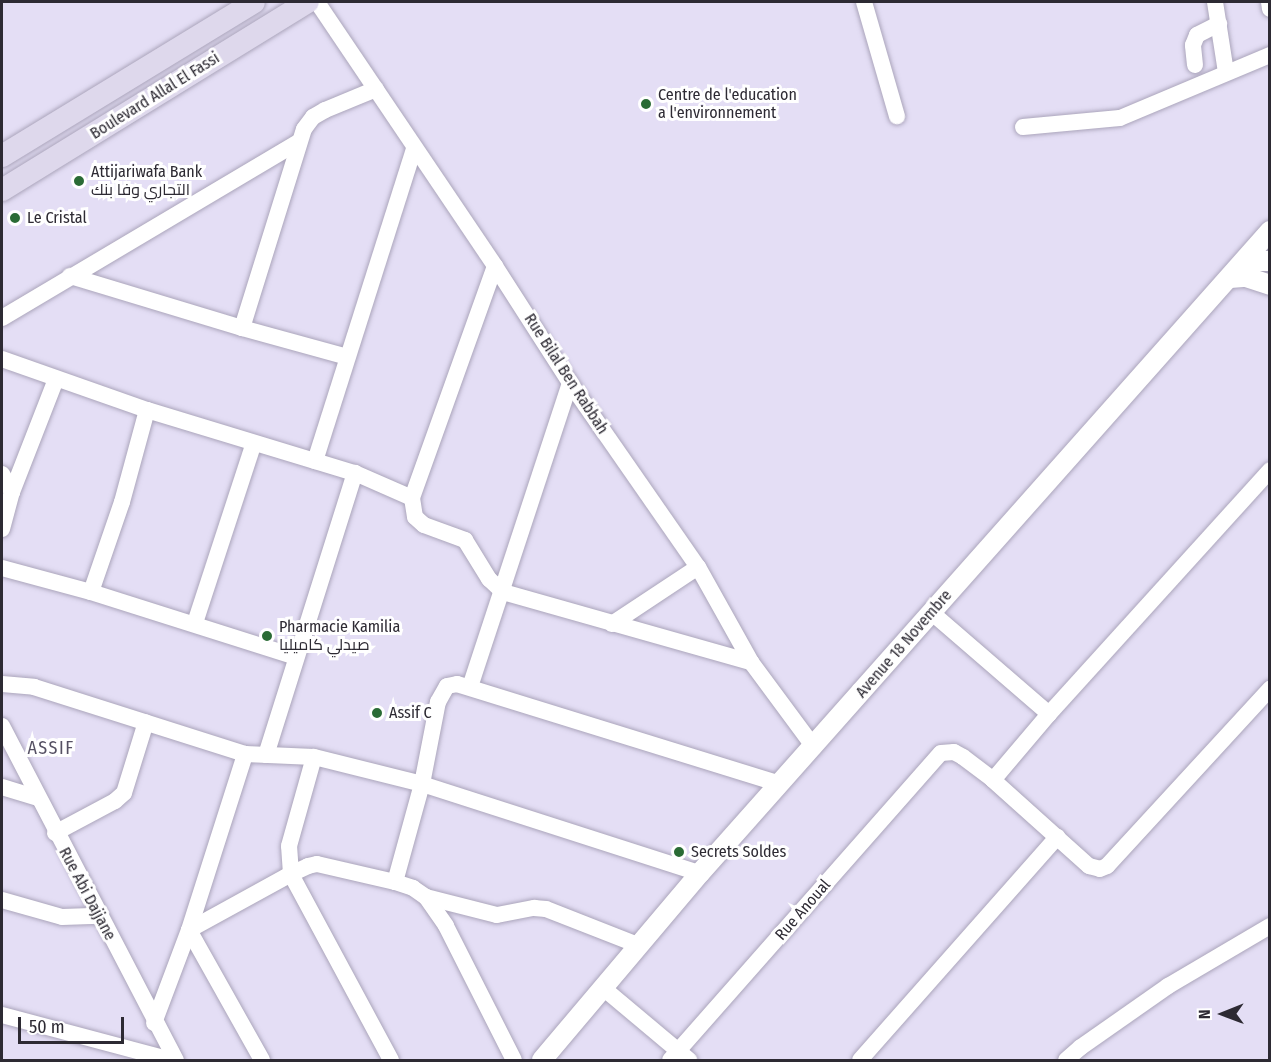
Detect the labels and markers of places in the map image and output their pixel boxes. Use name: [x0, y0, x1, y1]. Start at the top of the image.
place label: Centre de l'education a l'environnement: [658, 85, 797, 123]
marker: Centre de l'education a l'environnement: [639, 97, 653, 111]
place label: Attijariwafa Bank التجاري وفا بنك: [91, 162, 202, 200]
marker: Attijariwafa Bank التجاري وفا بنك: [72, 174, 86, 188]
place label: Le Cristal: [27, 208, 87, 228]
marker: Le Cristal: [8, 211, 22, 225]
place label: Pharmacie Kamilia صيدلي كاميليا: [279, 617, 400, 655]
marker: Pharmacie Kamilia صيدلي كاميليا: [260, 629, 274, 643]
place label: Assif C: [389, 703, 432, 723]
marker: Assif C: [370, 706, 384, 720]
place label: Secrets Soldes: [691, 842, 786, 862]
marker: Secrets Soldes: [672, 845, 686, 859]

